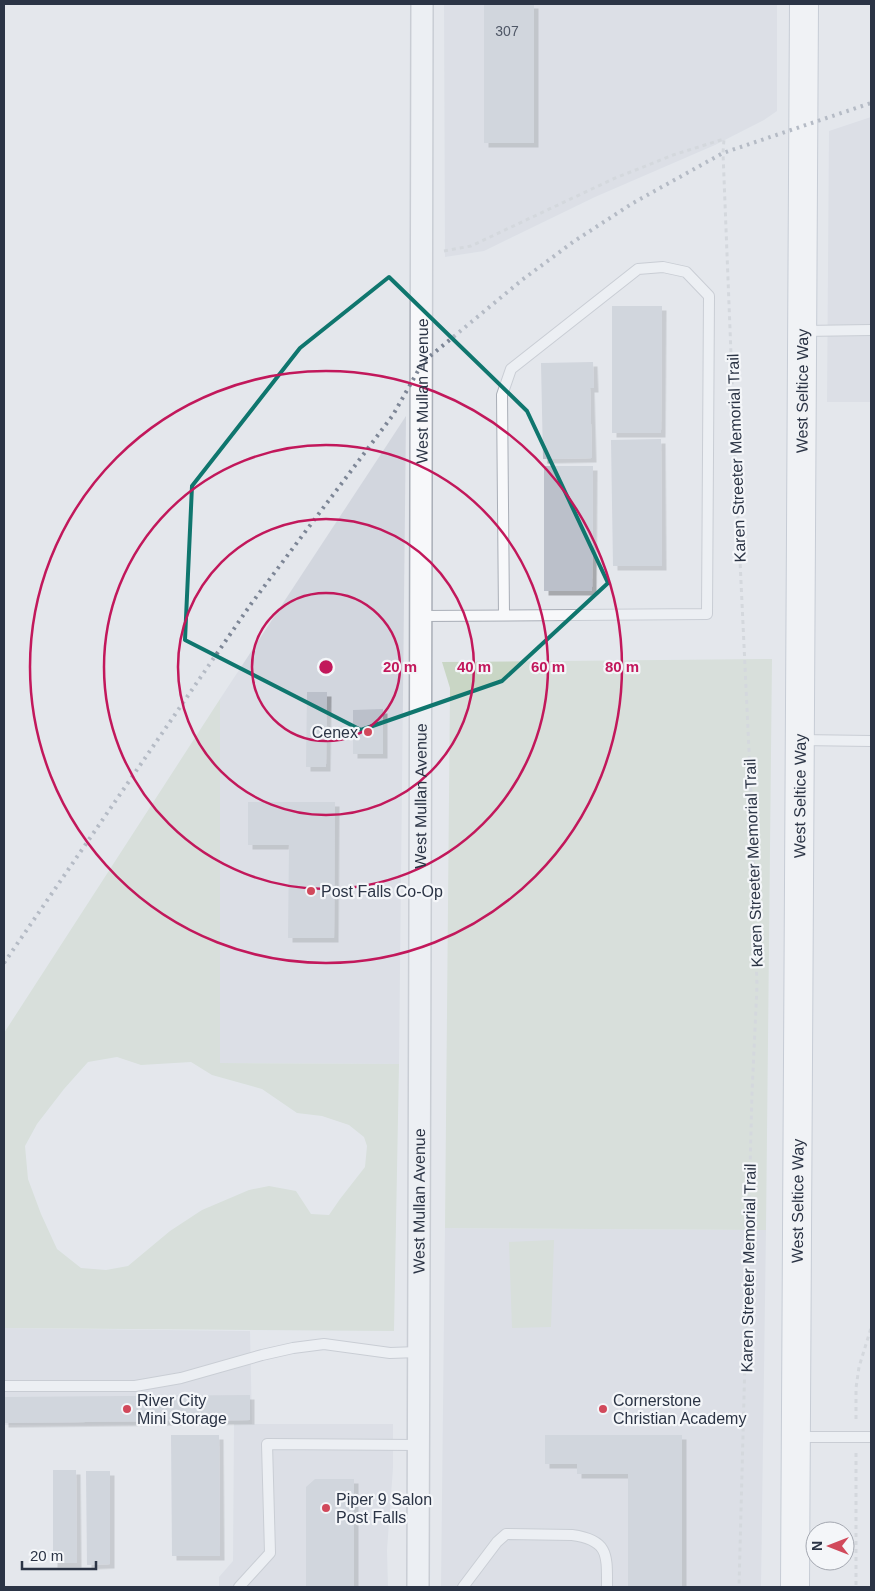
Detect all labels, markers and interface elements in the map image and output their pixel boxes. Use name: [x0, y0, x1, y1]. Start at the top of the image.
house number: 307: [495, 23, 519, 39]
street label: West Mullan Avenue: [414, 318, 431, 464]
street label: West Seltice Way: [793, 329, 811, 453]
street label: Karen Streeter Memorial Trail: [724, 353, 749, 563]
centre of rings: [317, 658, 335, 676]
text: 20 m: [383, 658, 417, 675]
text: 40 m: [457, 658, 491, 675]
text: 60 m: [531, 658, 565, 675]
text: 80 m: [605, 658, 639, 675]
street label: West Mullan Avenue: [412, 723, 430, 869]
place label: Cenex: [312, 724, 358, 741]
marker: Cenex: [362, 726, 374, 738]
street label: West Seltice Way: [791, 734, 809, 858]
street label: Karen Streeter Memorial Trail: [741, 758, 766, 968]
place label: Post Falls Co-Op: [321, 883, 443, 900]
marker: Post Falls Co-Op: [305, 885, 317, 897]
street label: West Mullan Avenue: [411, 1128, 428, 1274]
street label: West Seltice Way: [789, 1139, 807, 1263]
street label: Karen Streeter Memorial Trail: [738, 1163, 759, 1373]
place label: River City Mini Storage: [137, 1392, 227, 1427]
place label: Cornerstone Christian Academy: [613, 1392, 746, 1427]
marker: River City Mini Storage: [121, 1403, 133, 1415]
marker: Cornerstone Christian Academy: [597, 1403, 609, 1415]
place label: Piper 9 Salon Post Falls: [336, 1491, 432, 1526]
marker: Piper 9 Salon Post Falls: [320, 1502, 332, 1514]
north arrow: [805, 1521, 855, 1571]
scale bar: [22, 1538, 96, 1570]
text: N: [809, 1541, 825, 1551]
text: 20 m: [30, 1547, 63, 1564]

